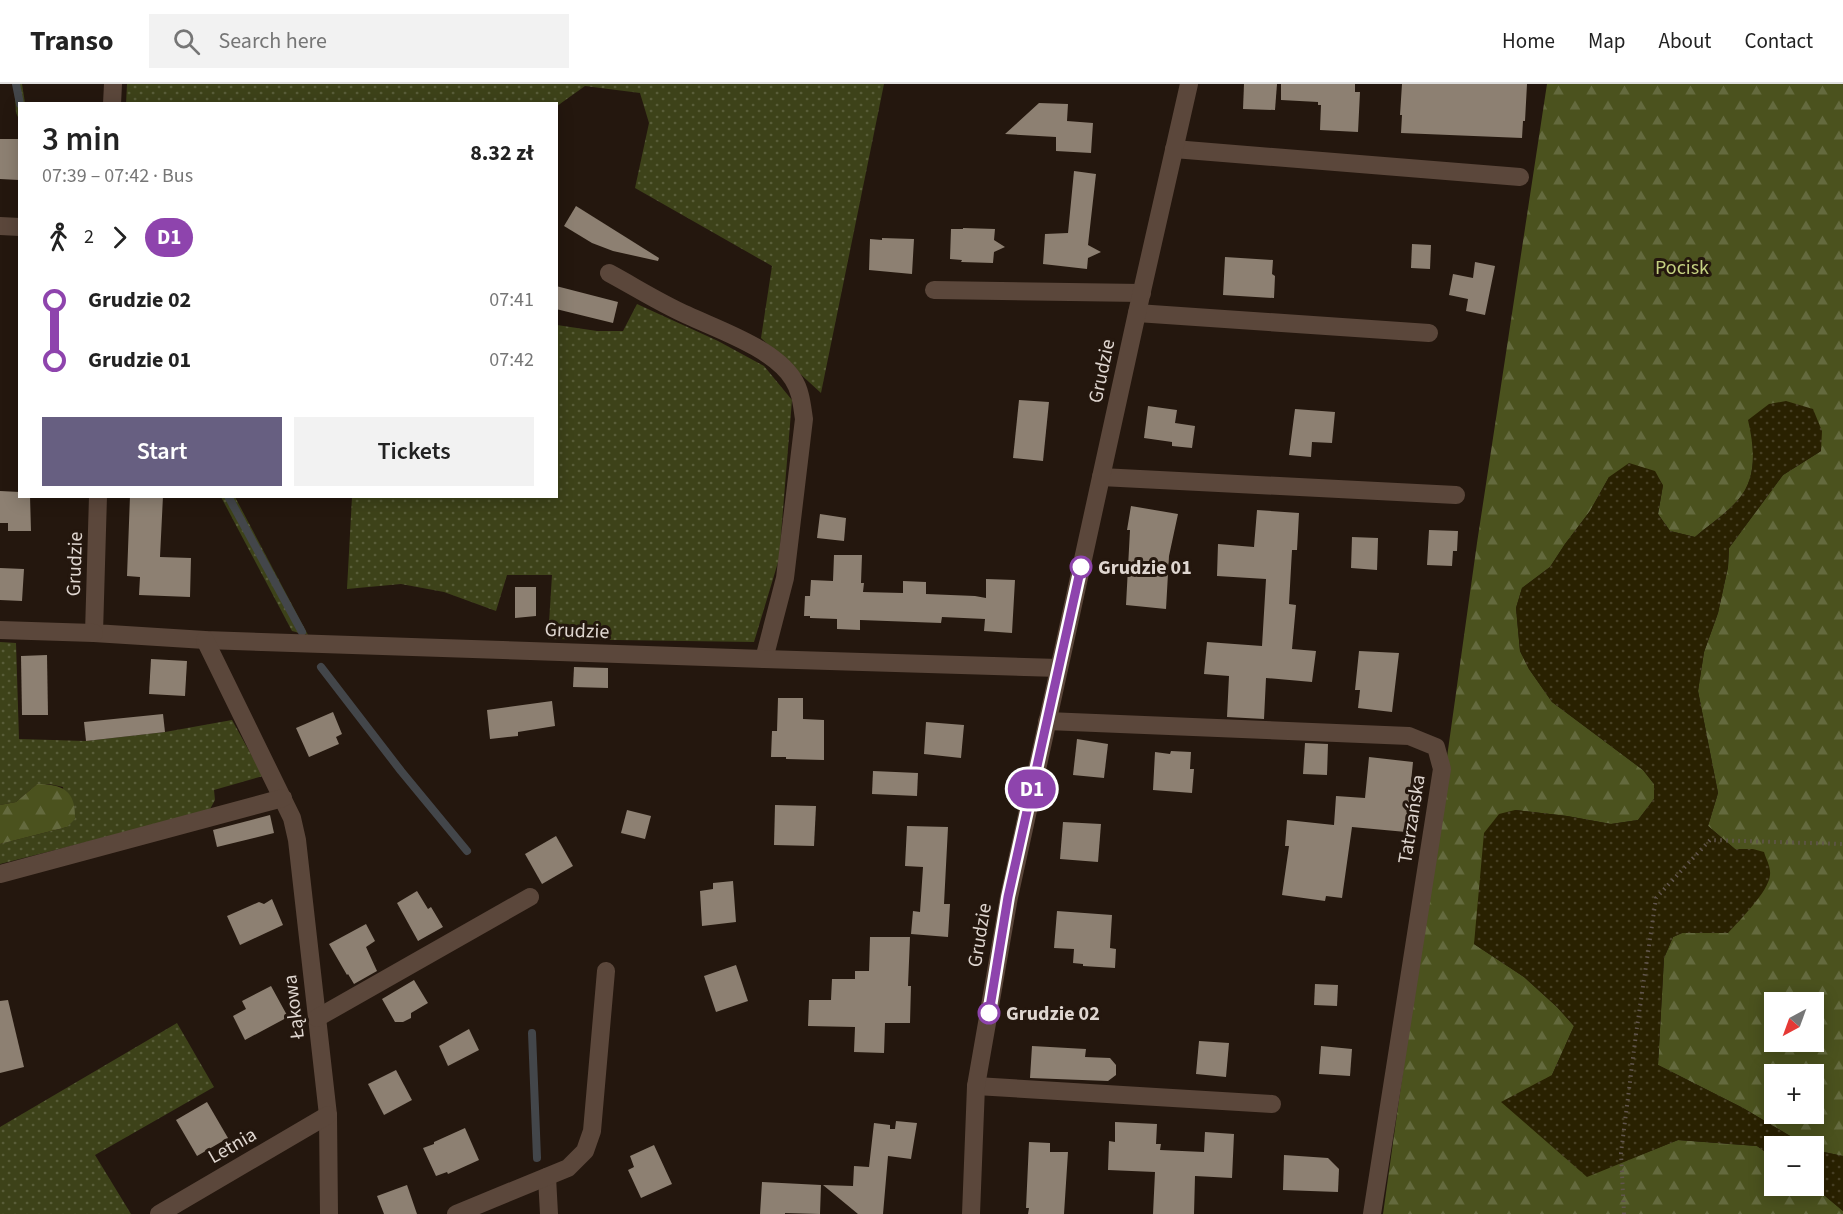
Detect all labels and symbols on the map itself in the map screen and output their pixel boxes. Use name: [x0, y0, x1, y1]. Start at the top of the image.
park label: Pocisk: [1655, 254, 1709, 282]
street label: Grudzie: [1082, 337, 1122, 406]
street label: Grudzie: [60, 531, 90, 597]
place label: Grudzie 01: [1098, 554, 1192, 582]
marker: Grudzie 01: [1070, 556, 1092, 578]
street label: Grudzie: [544, 616, 610, 646]
line badge: D1: [1005, 770, 1059, 808]
street label: Tatrzańska: [1391, 773, 1433, 866]
street label: Grudzie: [961, 901, 999, 969]
street label: Łąkowa: [276, 973, 312, 1042]
north arrow: [1764, 992, 1824, 1052]
place label: Grudzie 02: [1006, 1000, 1100, 1028]
marker: Grudzie 02: [978, 1002, 1000, 1024]
street label: Letnia: [203, 1121, 262, 1171]

